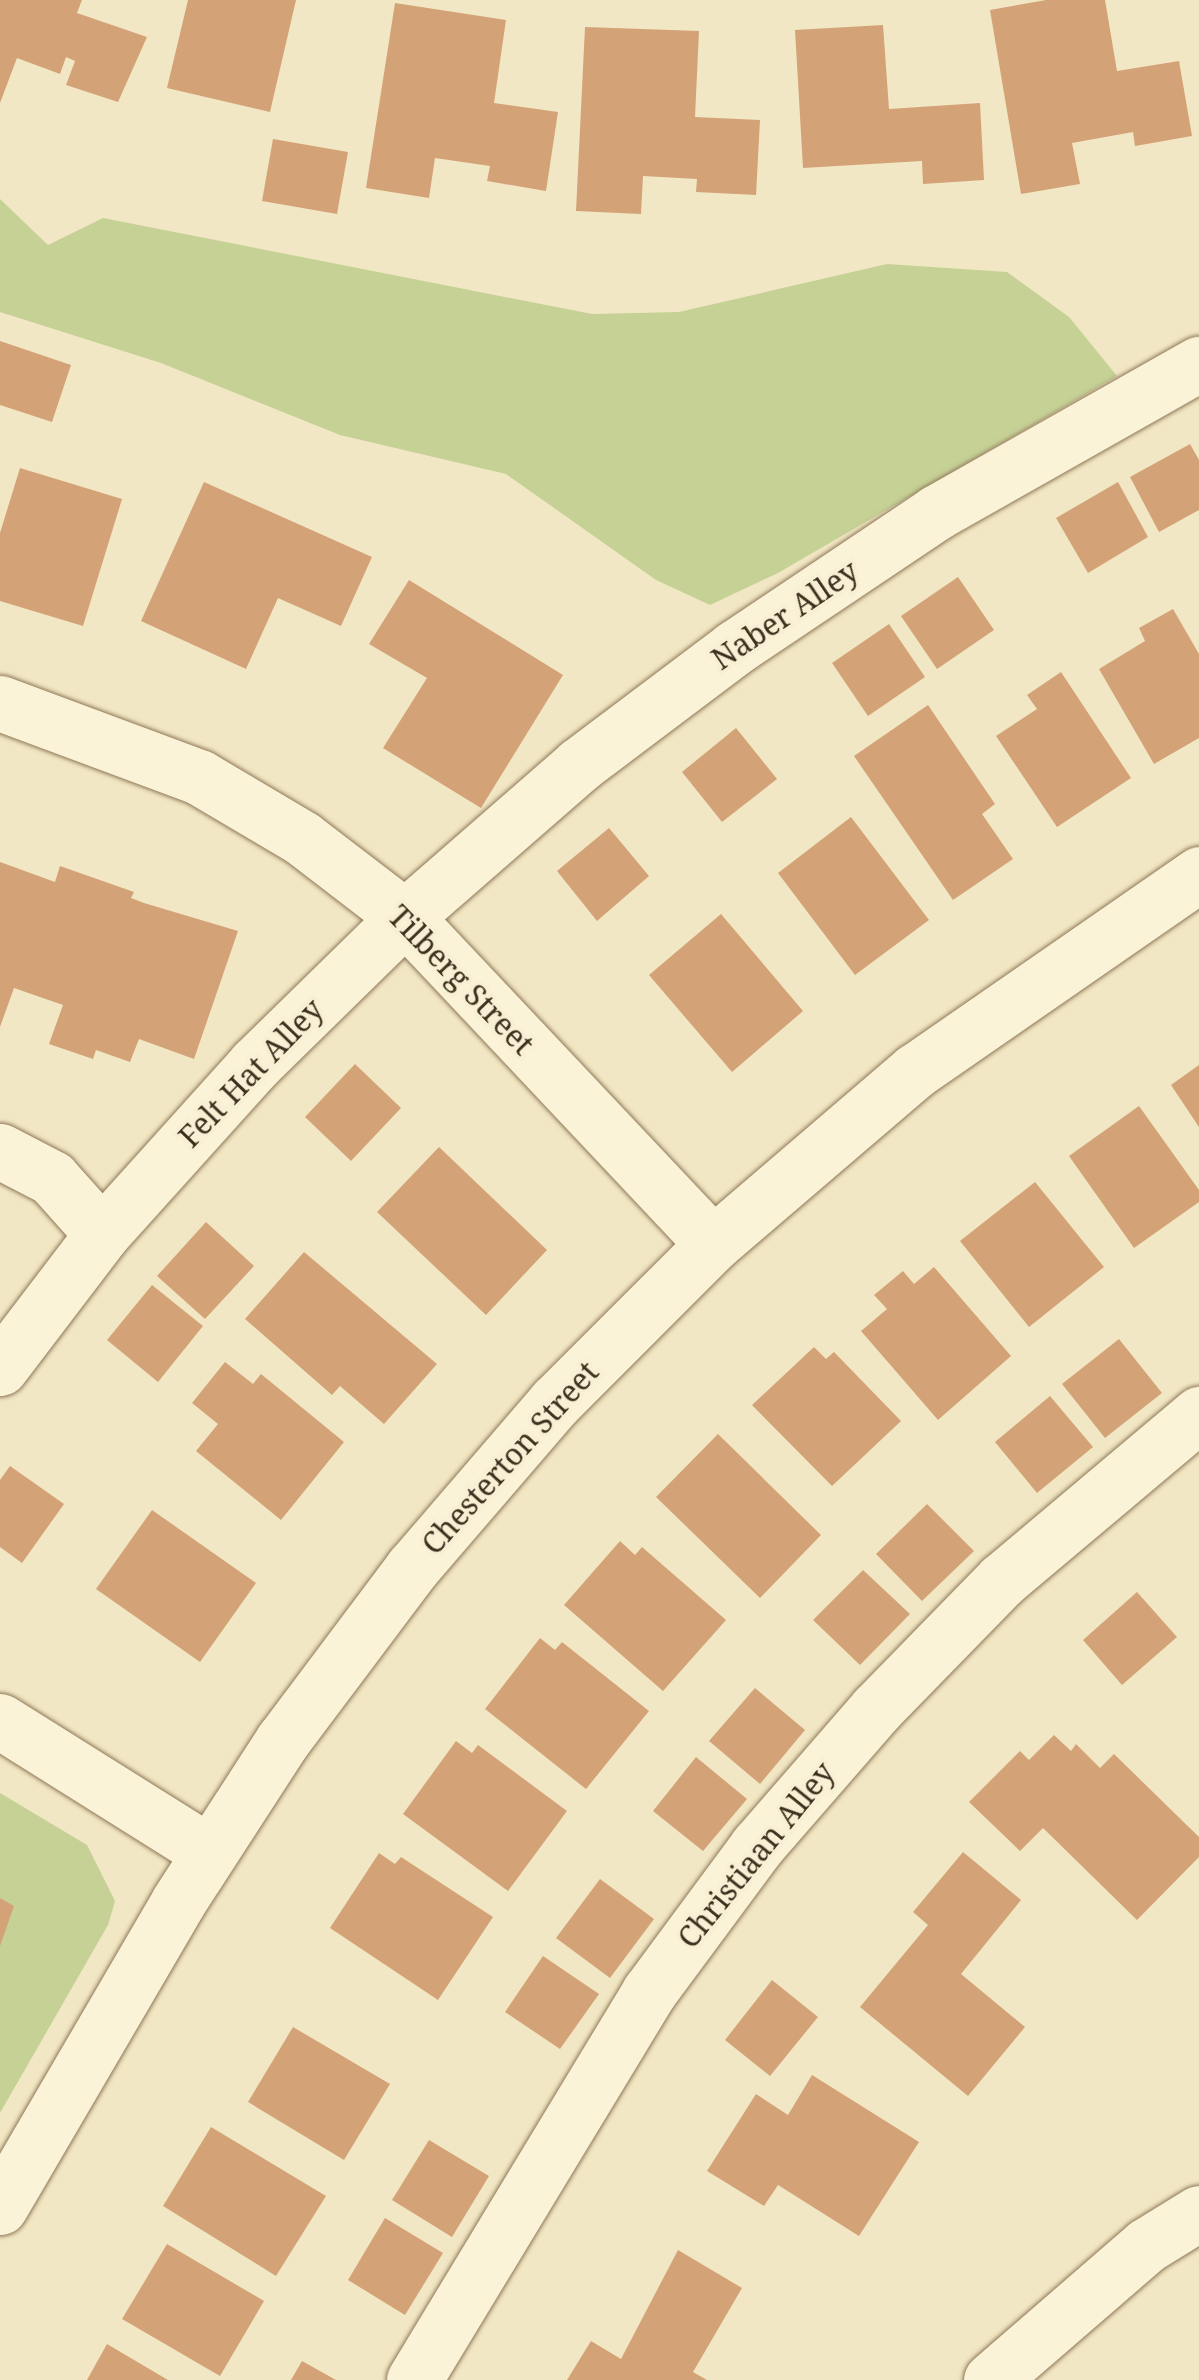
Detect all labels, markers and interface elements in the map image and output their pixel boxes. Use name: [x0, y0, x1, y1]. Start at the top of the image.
street label: Naber Alley: [705, 553, 865, 677]
street label: Tilberg Street: [381, 898, 541, 1062]
street label: Felt Hat Alley: [171, 991, 331, 1155]
street label: Chesterton Street: [414, 1354, 606, 1562]
street label: Christiaan Alley: [670, 1755, 842, 1955]

